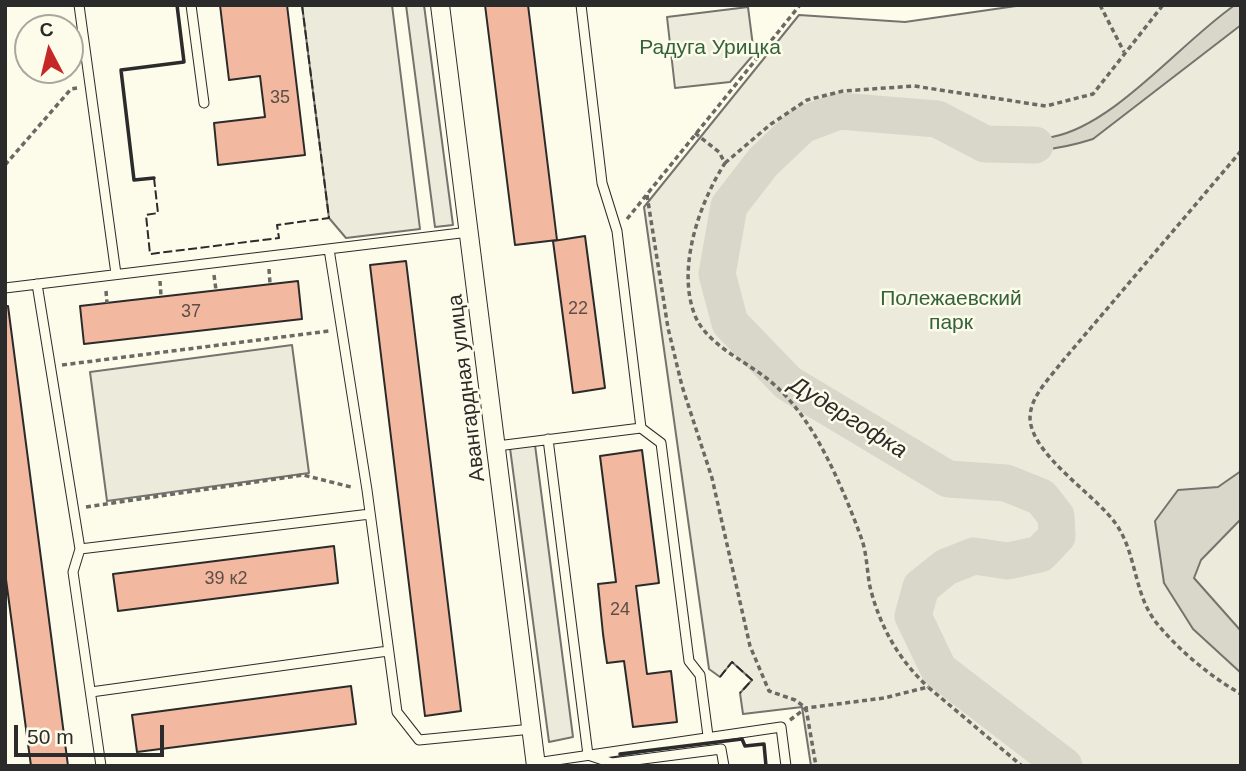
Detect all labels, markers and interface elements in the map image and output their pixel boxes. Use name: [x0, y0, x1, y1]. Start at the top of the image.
north arrow: [14, 14, 84, 84]
text: С: [39, 18, 55, 41]
park label: Радуга Урицка: [639, 35, 781, 61]
house number: 35: [270, 87, 290, 109]
park label: Полежаевский парк: [880, 286, 1022, 336]
street label: Авангардная улица: [443, 293, 491, 483]
house number: 22: [568, 298, 588, 320]
house number: 37: [181, 301, 201, 323]
water label: Дудергофка: [784, 371, 912, 465]
house number: 39 к2: [205, 568, 247, 590]
house number: 24: [610, 599, 630, 621]
scale bar: [18, 712, 168, 756]
text: 50 m: [27, 725, 74, 748]

